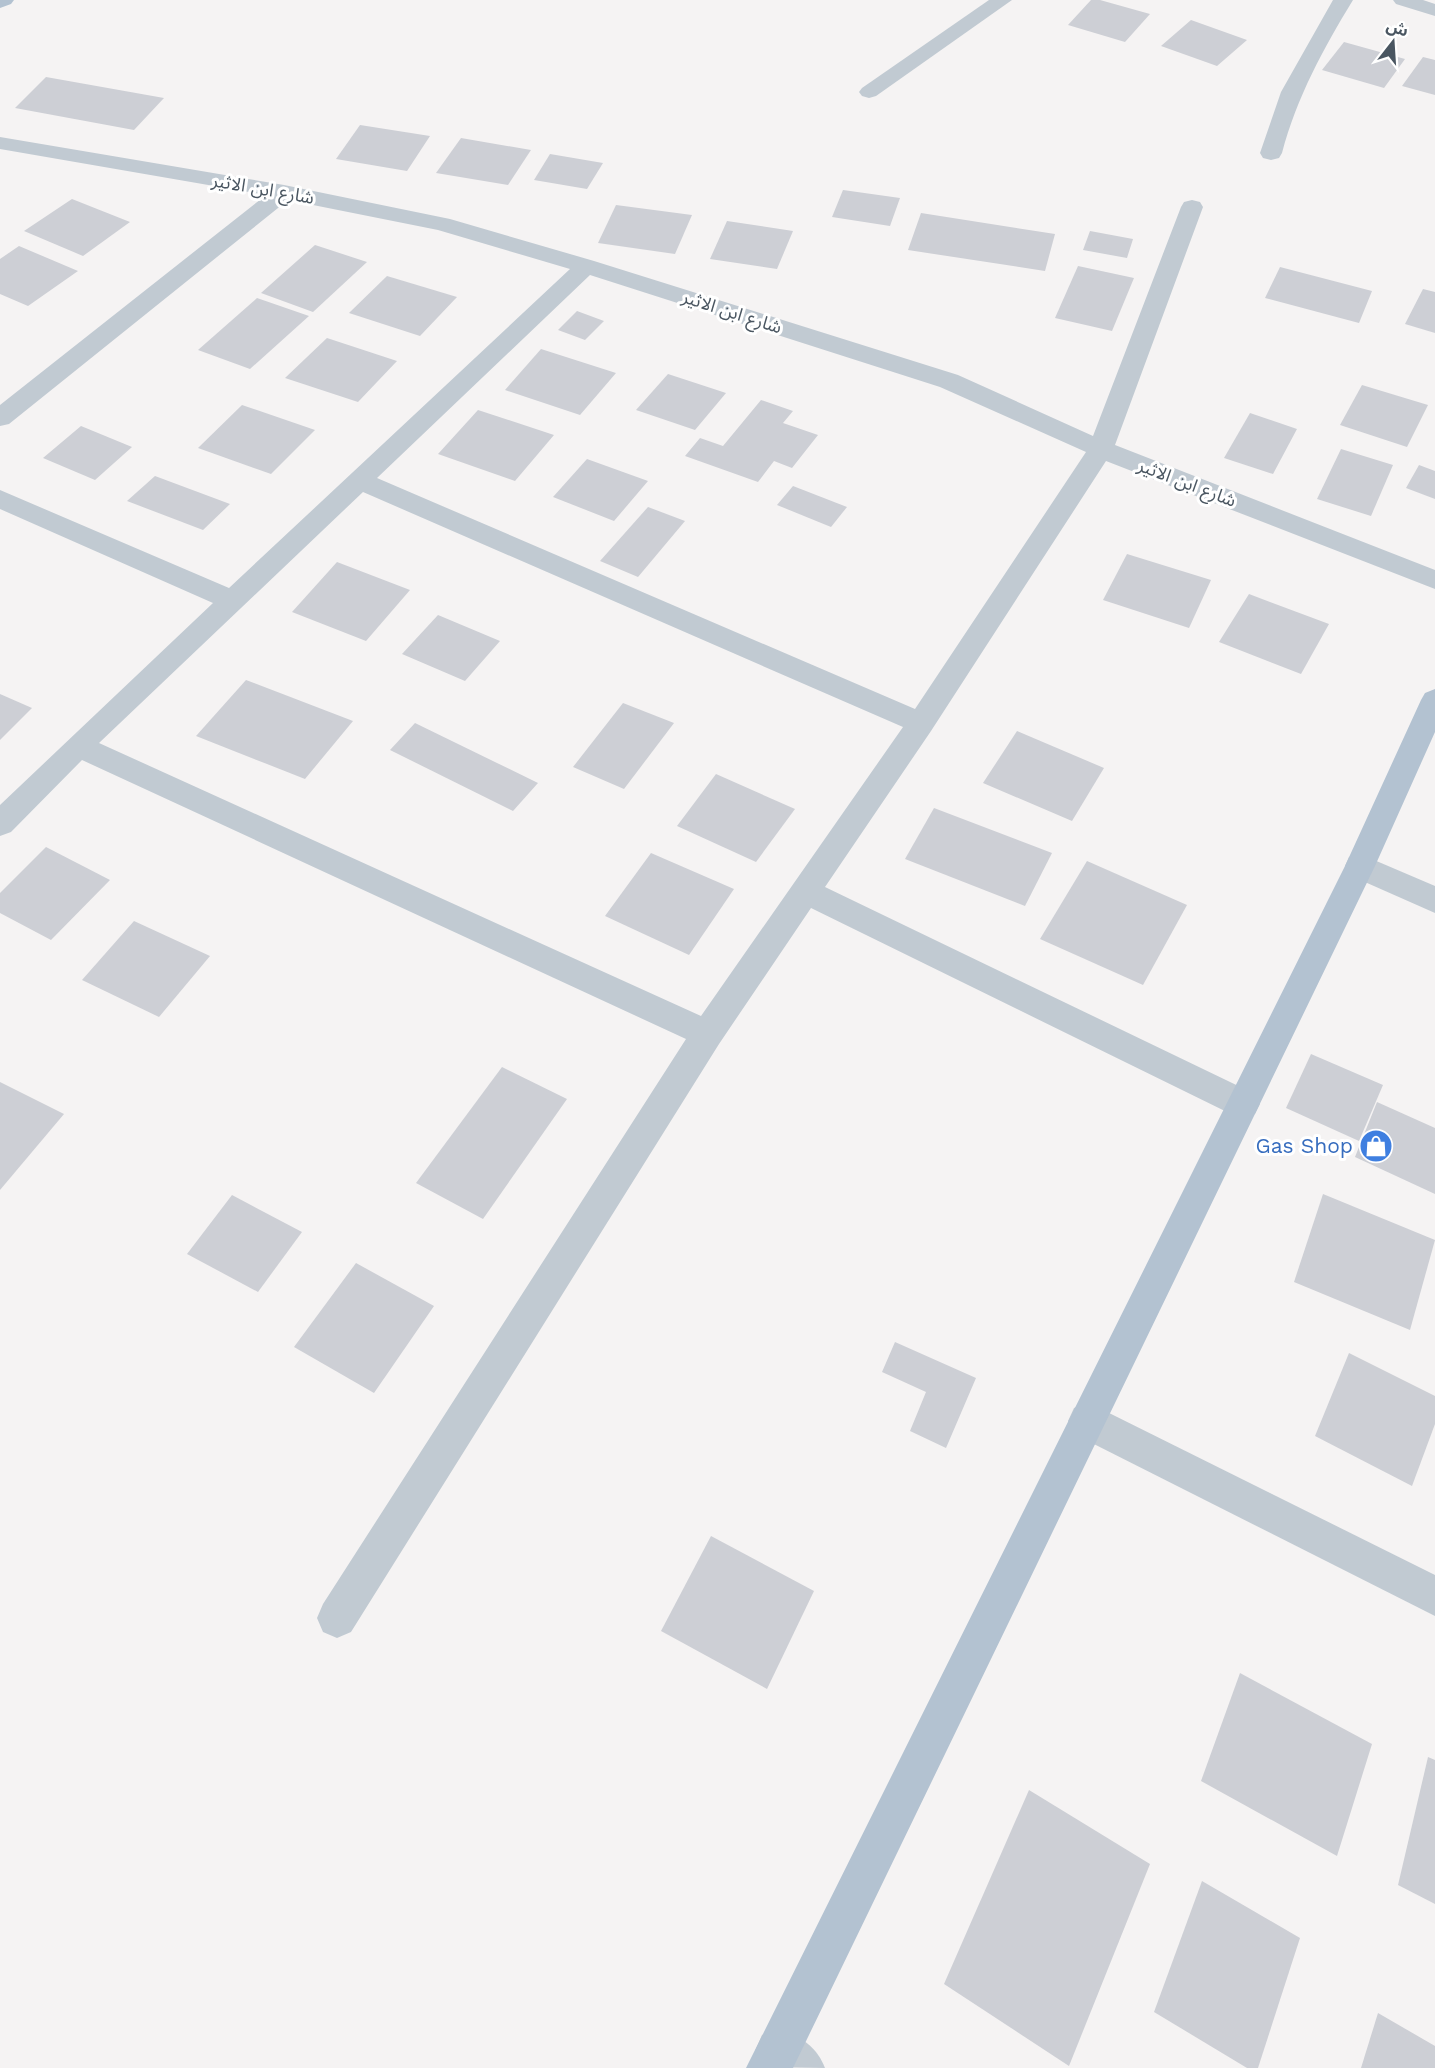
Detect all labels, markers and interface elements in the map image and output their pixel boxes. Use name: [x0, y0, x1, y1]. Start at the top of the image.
north arrow: [1363, 12, 1423, 72]
text: ش: [1384, 16, 1411, 40]
street label: شارع ابن الاثير: [209, 169, 316, 212]
street label: شارع ابن الاثير: [677, 285, 785, 341]
street label: شارع ابن الاثير: [1133, 454, 1239, 515]
shop icon: Gas Shop: [1358, 1128, 1394, 1164]
place label: Gas Shop: [1255, 1133, 1353, 1158]

